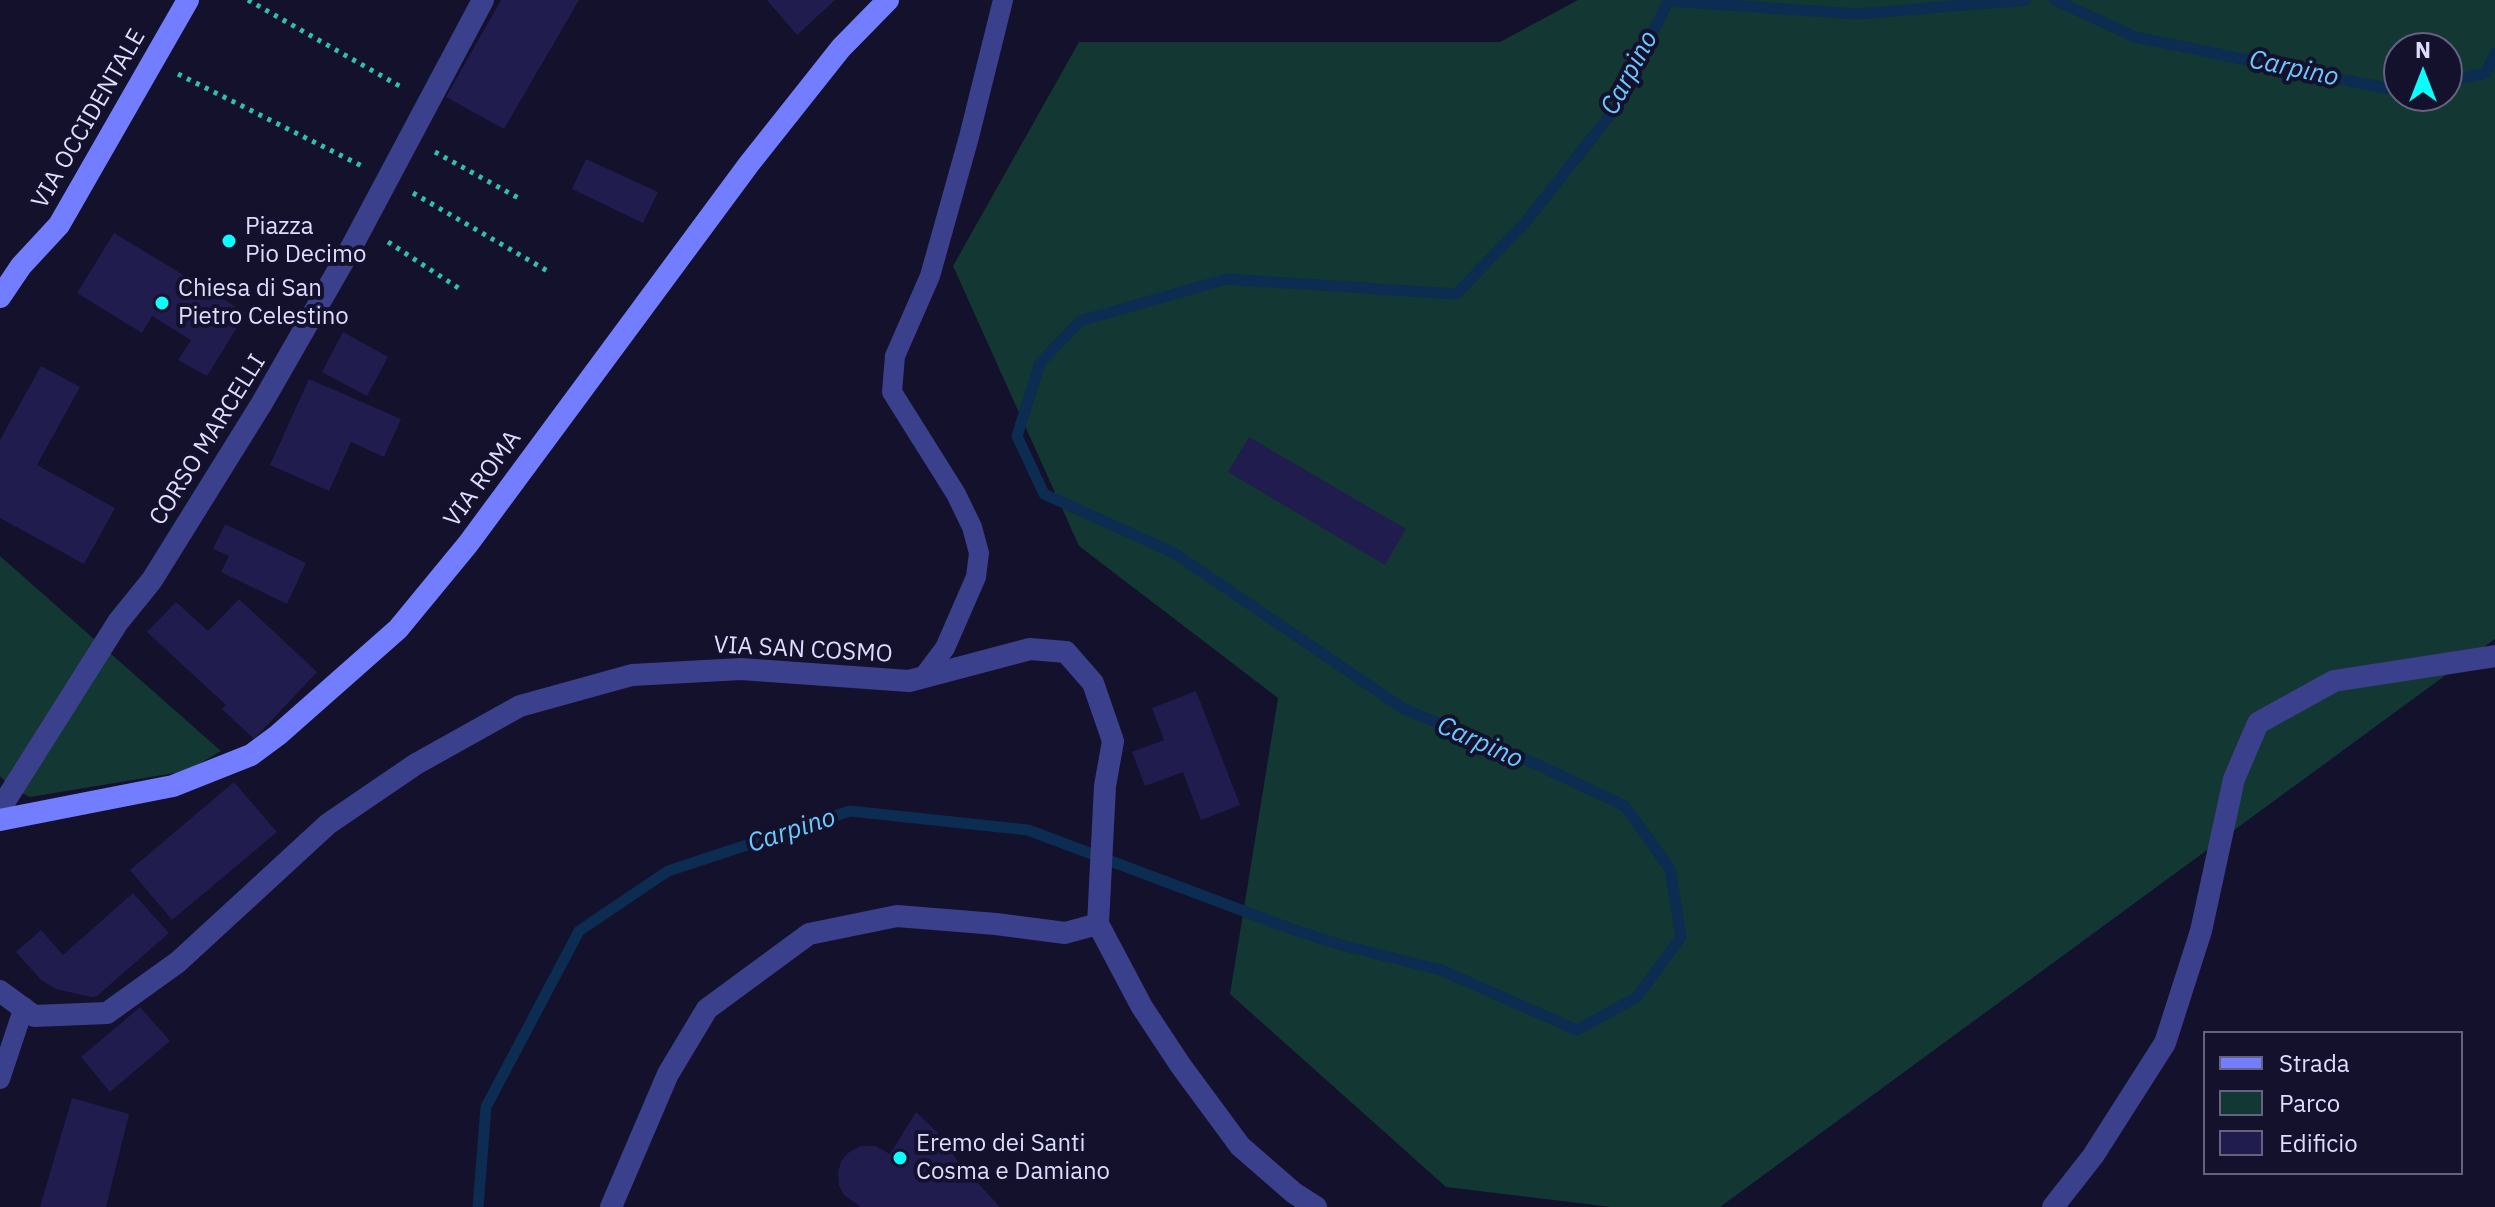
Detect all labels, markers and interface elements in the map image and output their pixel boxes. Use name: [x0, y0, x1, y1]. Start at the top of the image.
street label: VIA OCCIDENTALE: [26, 24, 152, 214]
water label: Carpino: [1595, 26, 1665, 120]
north arrow: [2383, 32, 2463, 112]
text: N: [2415, 35, 2431, 64]
water label: Carpino: [2246, 44, 2342, 94]
place label: Piazza Pio Decimo: [245, 213, 366, 269]
marker: Piazza Pio Decimo: [220, 232, 238, 250]
place label: Chiesa di San Pietro Celestino: [178, 275, 349, 331]
marker: Chiesa di San Pietro Celestino: [153, 294, 171, 312]
street label: CORSO MARCELLI: [144, 349, 272, 531]
street label: VIA ROMA: [438, 425, 528, 533]
street label: VIA SAN COSMO: [713, 631, 893, 669]
water label: Carpino: [1432, 710, 1528, 776]
water label: Carpino: [744, 802, 840, 860]
legend: [2203, 1031, 2463, 1175]
text: Strada: [2279, 1047, 2350, 1079]
text: Parco: [2279, 1087, 2340, 1119]
text: Edificio: [2279, 1127, 2358, 1159]
place label: Eremo dei Santi Cosma e Damiano: [916, 1130, 1110, 1186]
marker: Eremo dei Santi Cosma e Damiano: [891, 1149, 909, 1167]

